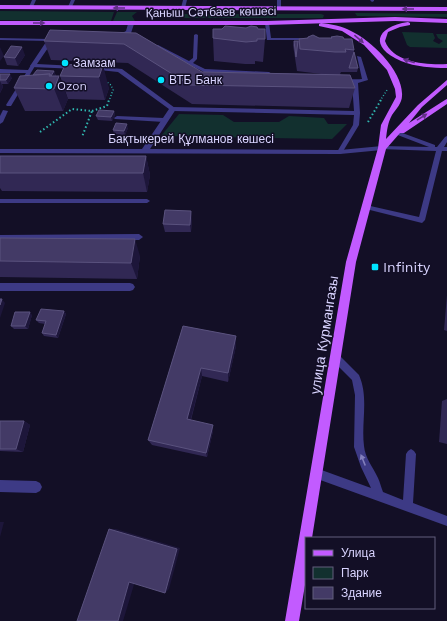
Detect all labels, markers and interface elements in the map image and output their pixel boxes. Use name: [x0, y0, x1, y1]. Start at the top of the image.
street label: Қаныш Сәтбаев көшесі: [145, 4, 277, 20]
one-way arrow: [112, 5, 125, 11]
one-way arrow: [401, 6, 414, 12]
one-way arrow: [33, 20, 46, 26]
one-way arrow: [353, 34, 364, 43]
place label: Замзам: [73, 56, 115, 70]
marker: Замзам: [60, 58, 70, 68]
one-way arrow: [402, 58, 414, 64]
place label: ВТБ Банк: [169, 73, 223, 87]
marker: ВТБ Банк: [156, 75, 166, 85]
place label: Ozon: [57, 79, 87, 93]
marker: Ozon: [44, 81, 54, 91]
one-way arrow: [416, 114, 428, 121]
street label: Бақтыкерей Құлманов көшесі: [108, 132, 274, 146]
place label: Infinity: [383, 259, 431, 275]
marker: Infinity: [370, 262, 380, 272]
street label: улица Курмангазы: [307, 274, 341, 396]
one-way arrow: [360, 454, 366, 466]
legend: [305, 537, 435, 609]
text: Улица: [341, 546, 375, 560]
text: Парк: [341, 566, 369, 580]
text: Здание: [341, 586, 382, 600]

